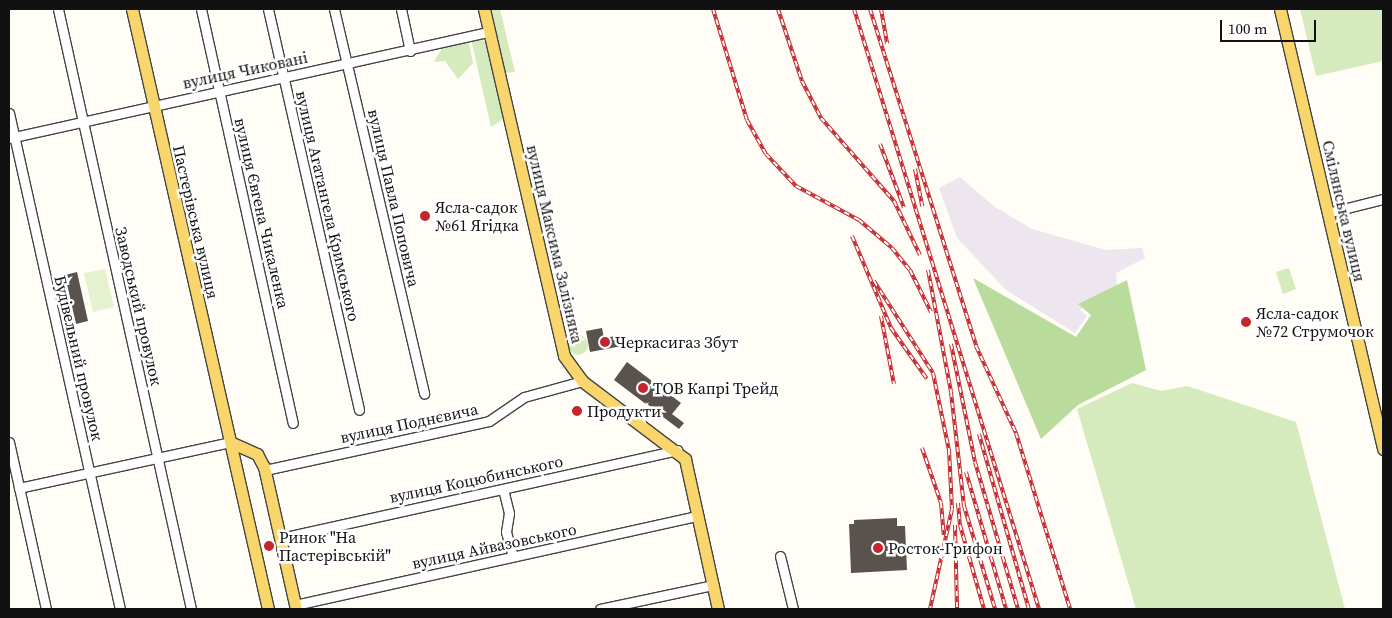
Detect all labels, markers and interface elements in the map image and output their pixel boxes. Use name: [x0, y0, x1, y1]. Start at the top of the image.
scale bar: [1222, 10, 1318, 42]
text: 100 m: [1228, 18, 1268, 39]
street label: вулиця Чиковані: [181, 47, 309, 93]
street label: вулиця Агатангела Кримського: [292, 89, 364, 323]
street label: вулиця Павла Поповича: [364, 107, 424, 289]
street label: вулиця Євгена Чикаленка: [231, 116, 293, 310]
street label: Смілянська вулиця: [1318, 138, 1370, 284]
street label: Пастерівська вулиця: [169, 143, 223, 301]
street label: вулиця Максима Залізняка: [523, 143, 587, 345]
place label: Ясла-садок №61 Ягідка: [435, 197, 519, 235]
marker: Ясла-садок №61 Ягідка: [419, 210, 431, 222]
street label: Заводський провулок: [111, 225, 167, 387]
street label: Будівельний провулок: [51, 273, 107, 443]
place label: Ясла-садок №72 Струмочок: [1256, 303, 1374, 341]
marker: Ясла-садок №72 Струмочок: [1240, 316, 1252, 328]
place label: Черкасигаз Збут: [615, 332, 738, 352]
marker: Черкасигаз Збут: [599, 336, 611, 348]
place label: ТОВ Капрі Трейд: [653, 378, 779, 398]
marker: ТОВ Капрі Трейд: [637, 382, 649, 394]
street label: вулиця Поднєвича: [338, 399, 480, 447]
place label: Продукти: [587, 401, 661, 421]
marker: Продукти: [571, 405, 583, 417]
street label: вулиця Коцюбинського: [387, 451, 565, 507]
street label: вулиця Айвазовського: [410, 519, 578, 573]
place label: Ринок "На Пастерівській": [279, 527, 391, 565]
place label: Росток-Грифон: [888, 538, 1003, 558]
marker: Ринок "На Пастерівській": [263, 540, 275, 552]
marker: Росток-Грифон: [872, 542, 884, 554]

